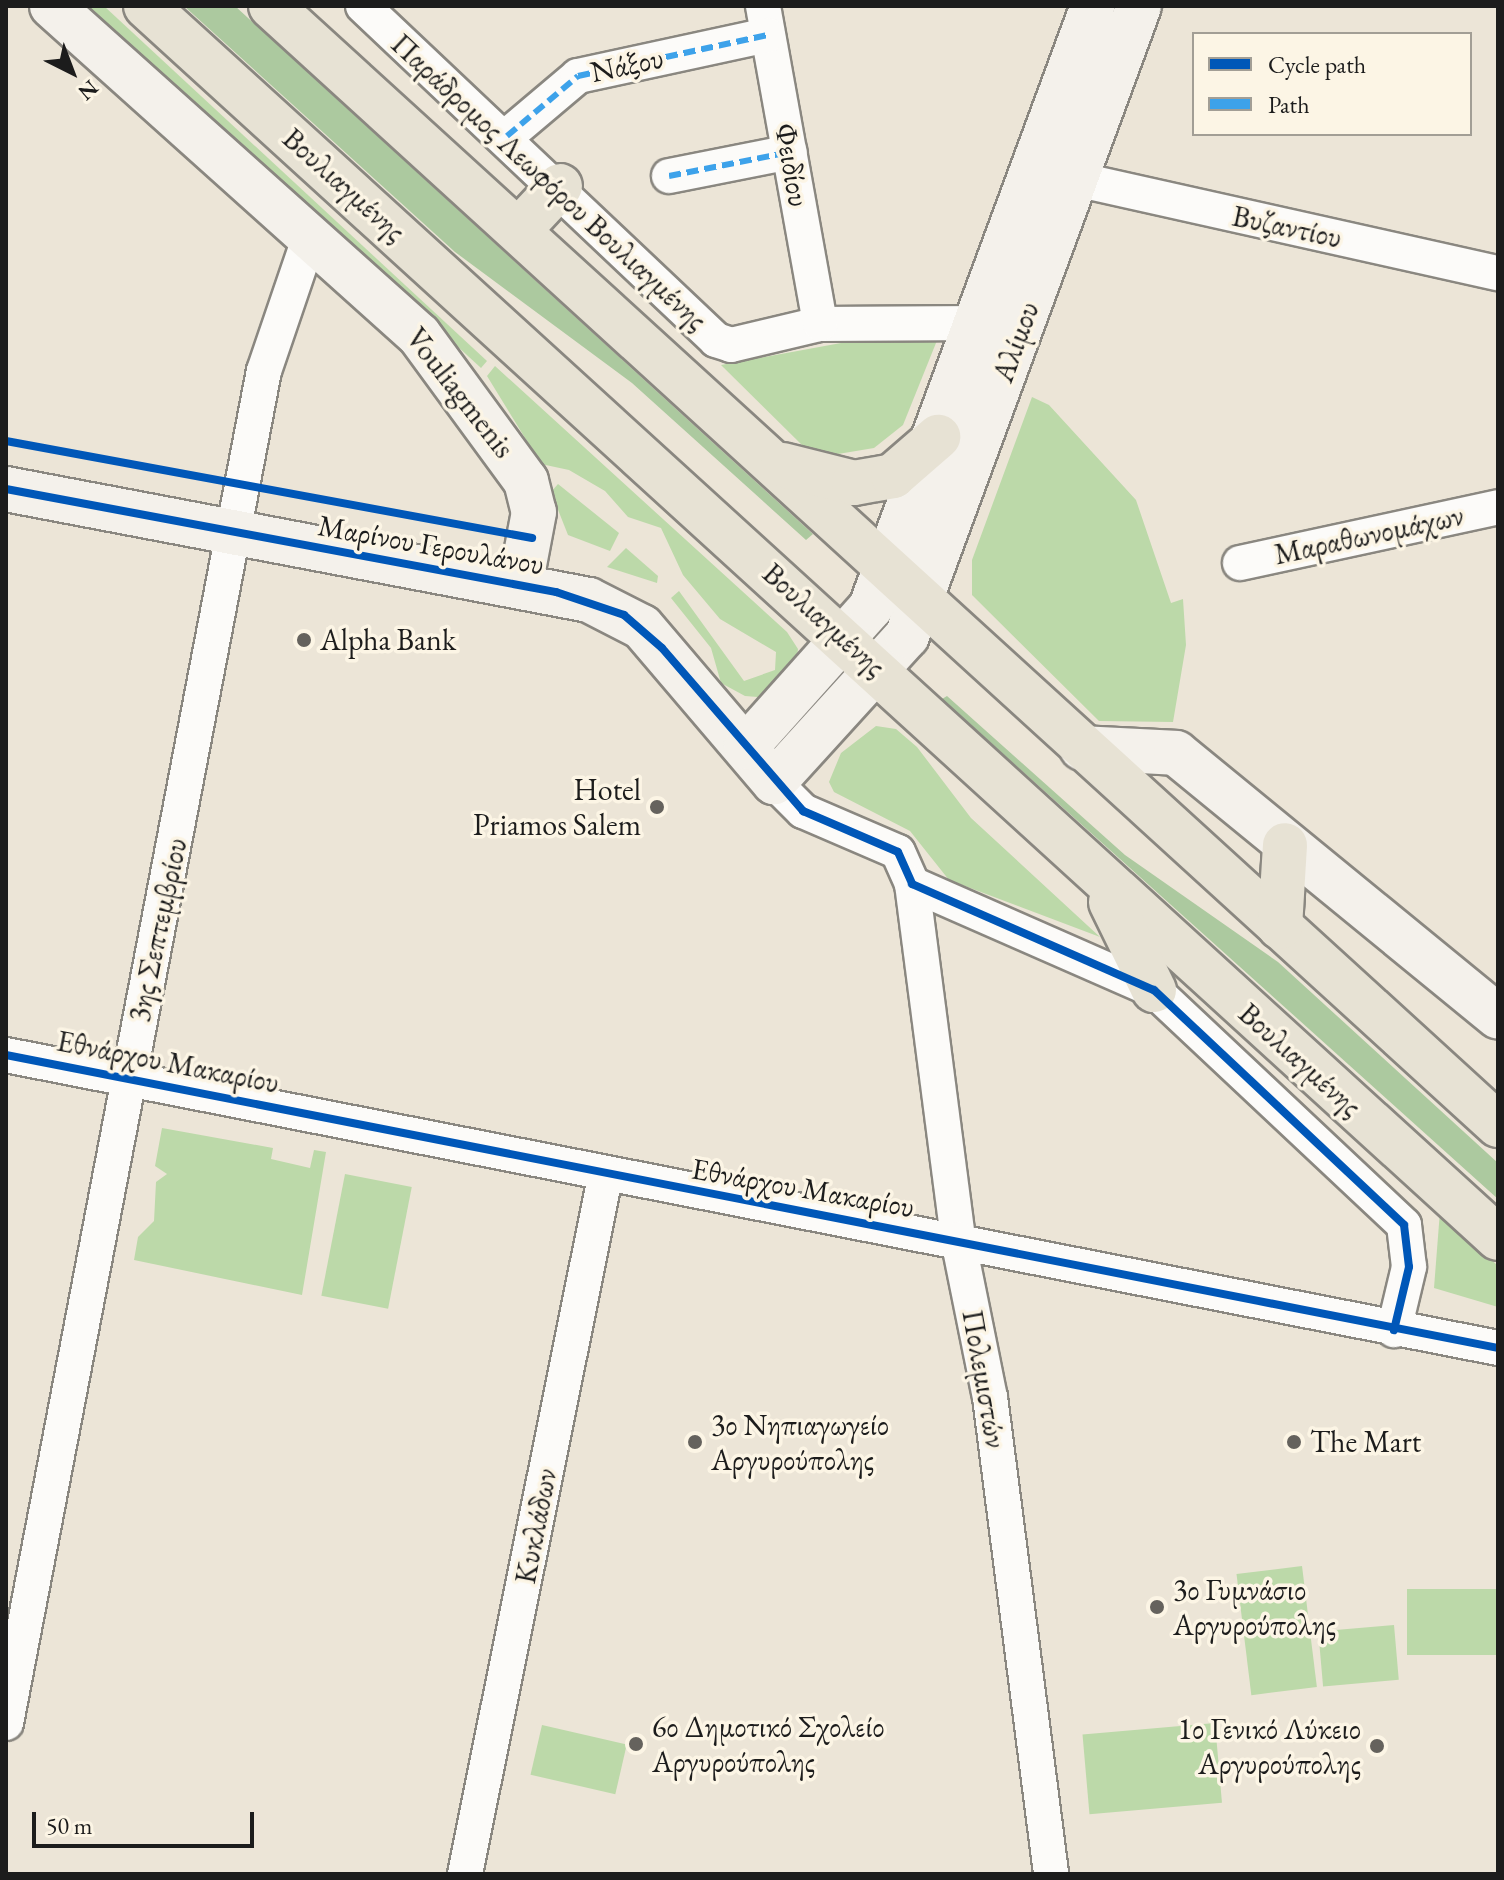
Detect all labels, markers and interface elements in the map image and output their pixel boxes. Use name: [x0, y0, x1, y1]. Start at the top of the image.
street label: Παράδρομος Λεωφόρου Βουλιαγμένης: [384, 26, 714, 338]
north arrow: [32, 32, 112, 112]
legend: [1192, 32, 1472, 136]
street label: Νάξου: [587, 40, 667, 90]
text: Cycle path: [1268, 49, 1366, 80]
text: N: [72, 73, 105, 107]
text: Path: [1268, 89, 1310, 120]
street label: Φειδίου: [767, 120, 817, 210]
street label: Βουλιαγμένης: [275, 121, 413, 249]
street label: Βυζαντίου: [1229, 198, 1345, 256]
street label: Αλίμου: [985, 297, 1047, 387]
street label: Vouliagmenis: [398, 321, 522, 465]
street label: Μαραθωνομάχων: [1271, 497, 1467, 573]
street label: Μαρίνου Γερουλάνου: [315, 507, 547, 583]
street label: Βουλιαγμένης: [755, 556, 893, 684]
place label: Alpha Bank: [320, 622, 456, 658]
marker: Alpha Bank: [295, 631, 313, 649]
place label: Hotel Priamos Salem: [473, 772, 641, 842]
marker: Hotel Priamos Salem: [648, 798, 666, 816]
street label: 3ης Σεπτεμβρίου: [121, 835, 195, 1025]
street label: Βουλιαγμένης: [1231, 996, 1369, 1124]
street label: Εθνάρχου Μακαρίου: [54, 1023, 282, 1101]
street label: Εθνάρχου Μακαρίου: [689, 1151, 917, 1225]
street label: Πολεμιστών: [954, 1307, 1014, 1451]
place label: 3ο Νηπιαγωγείο Αργυρούπολης: [711, 1407, 889, 1478]
place label: The Mart: [1310, 1424, 1421, 1460]
marker: 3ο Νηπιαγωγείο Αργυρούπολης: [686, 1433, 704, 1451]
marker: The Mart: [1285, 1433, 1303, 1451]
street label: Κυκλάδων: [507, 1465, 565, 1587]
place label: 3ο Γυμνάσιο Αργυρούπολης: [1173, 1572, 1336, 1642]
marker: 3ο Γυμνάσιο Αργυρούπολης: [1148, 1598, 1166, 1616]
place label: 6ο Δημοτικό Σχολείο Αργυρούπολης: [652, 1709, 885, 1780]
place label: 1ο Γενικό Λύκειο Αργυρούπολης: [1178, 1711, 1361, 1782]
marker: 6ο Δημοτικό Σχολείο Αργυρούπολης: [627, 1735, 645, 1753]
marker: 1ο Γενικό Λύκειο Αργυρούπολης: [1368, 1737, 1386, 1755]
scale bar: [36, 1796, 258, 1846]
text: 50 m: [46, 1810, 93, 1841]

